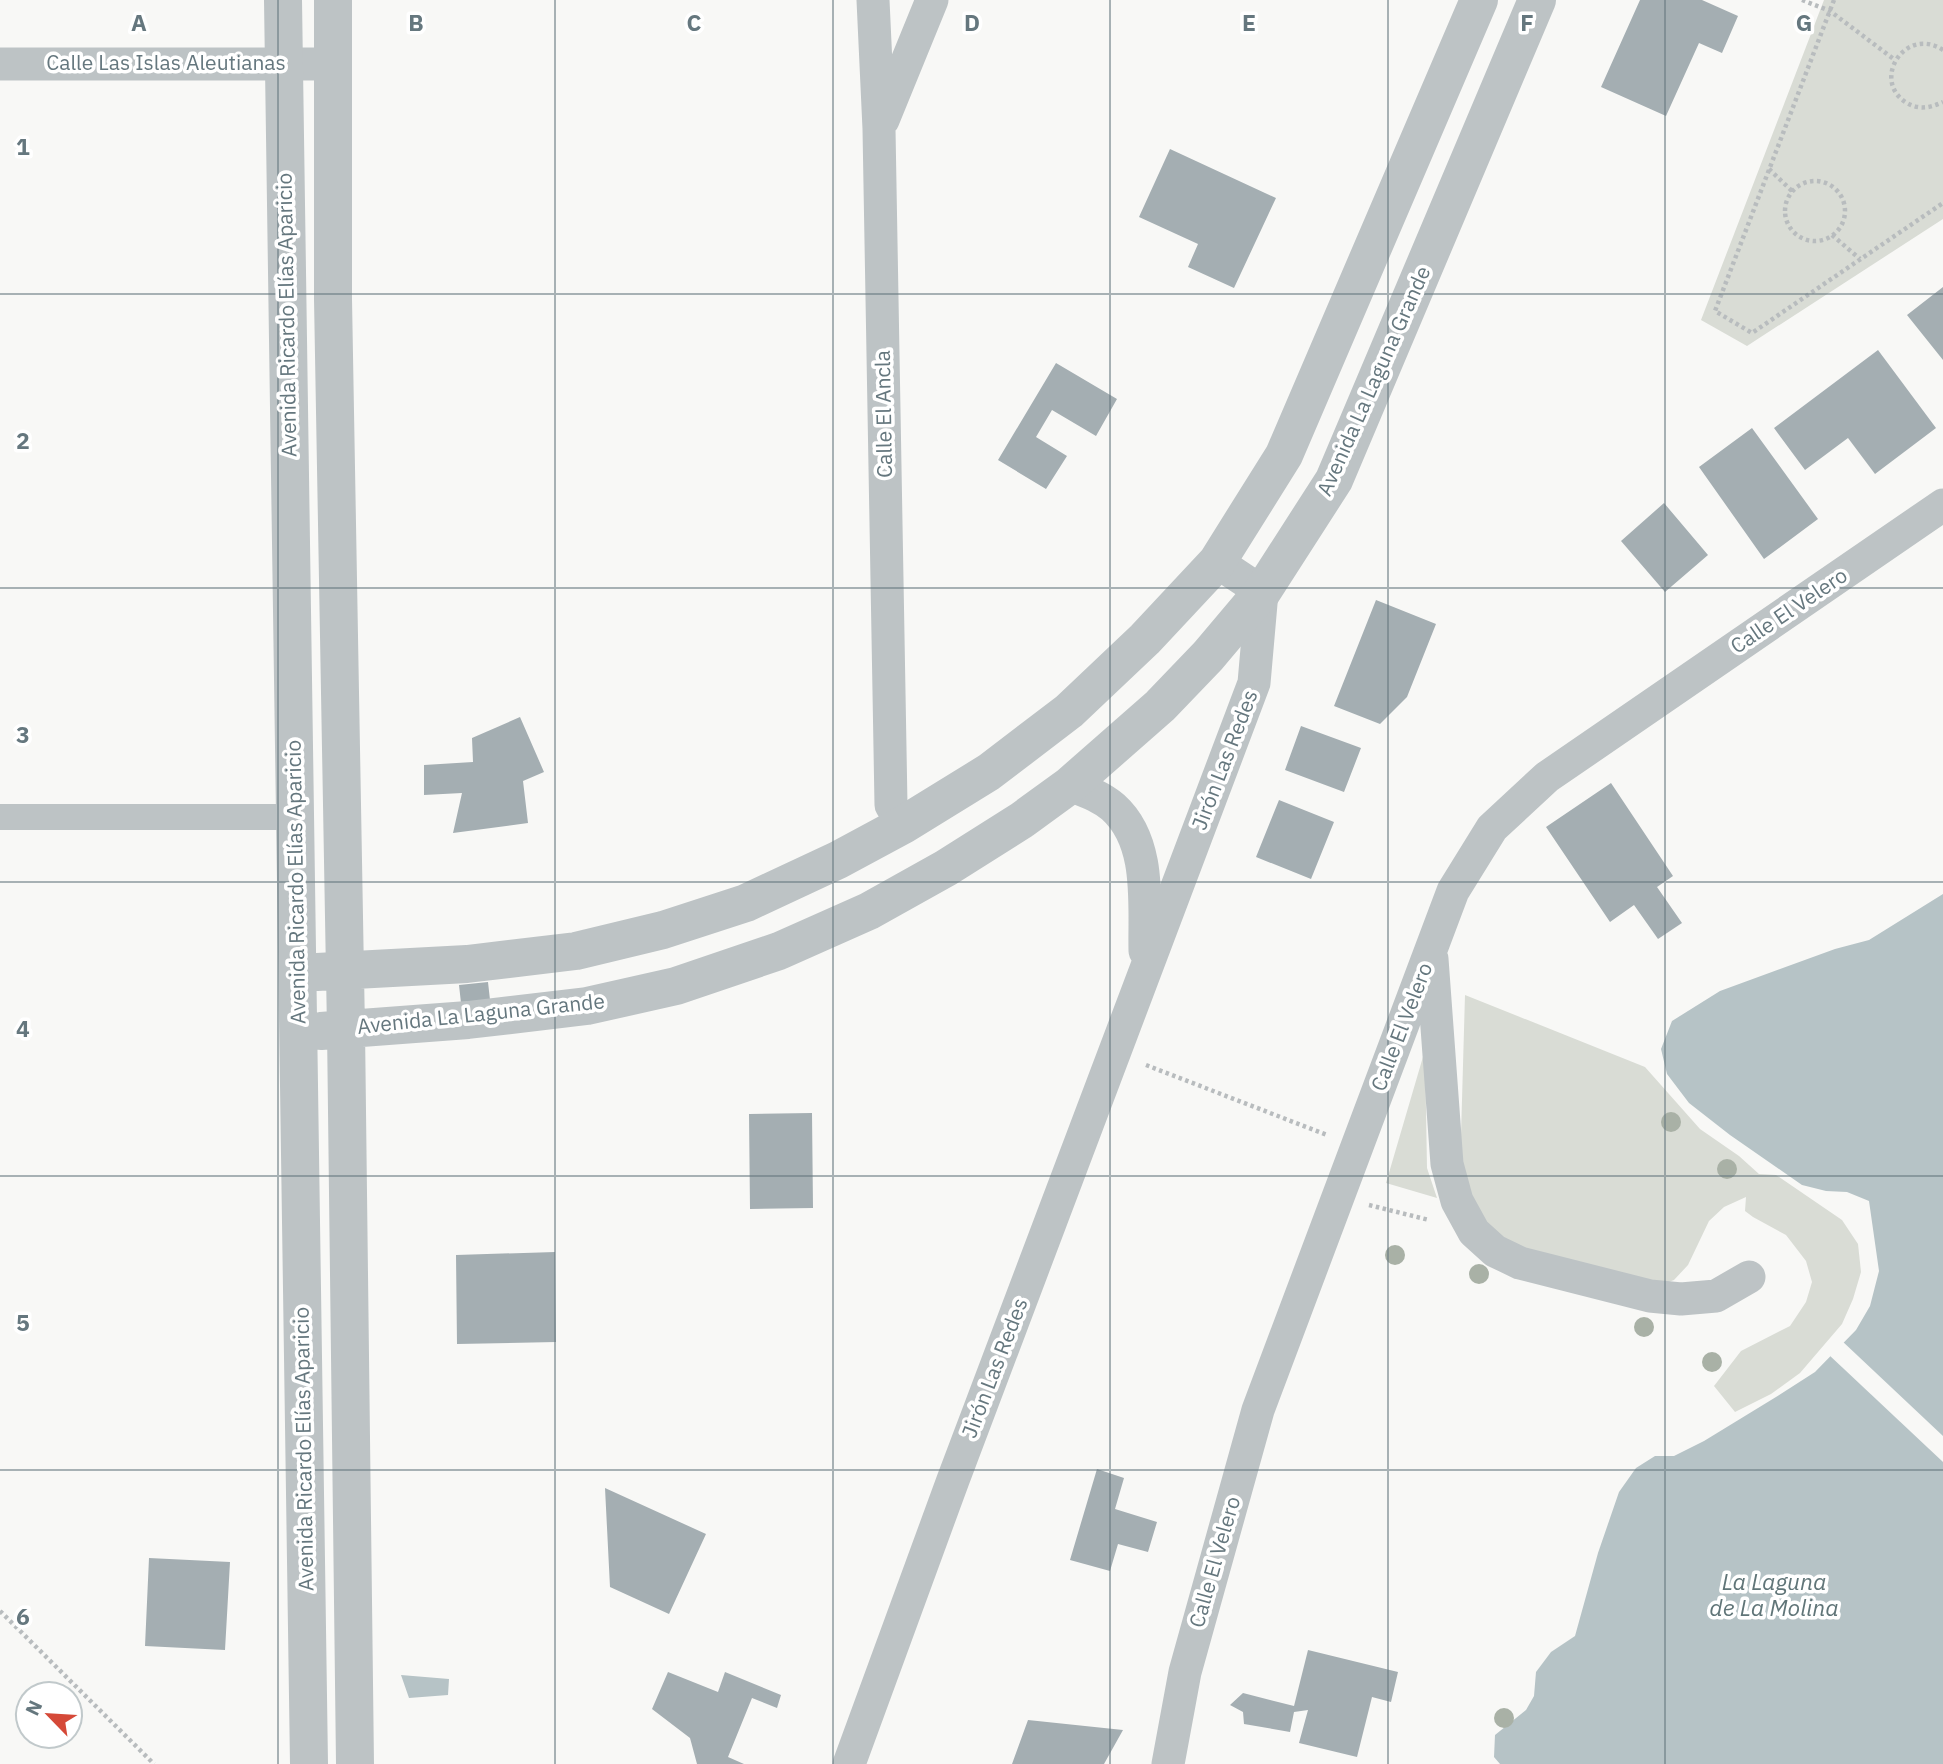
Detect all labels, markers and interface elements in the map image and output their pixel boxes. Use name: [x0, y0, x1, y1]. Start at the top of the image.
text: A: [131, 7, 147, 37]
text: B: [408, 7, 424, 37]
text: C: [687, 7, 702, 37]
text: D: [964, 7, 980, 37]
text: E: [1242, 7, 1256, 37]
text: F: [1520, 7, 1534, 37]
text: G: [1796, 7, 1812, 37]
street label: Calle Las Islas Aleutianas: [46, 48, 286, 76]
text: 1: [16, 131, 30, 161]
street label: Avenida Ricardo Elías Aparicio: [270, 173, 302, 457]
street label: Avenida La Laguna Grande: [1310, 261, 1436, 500]
street label: Calle El Ancla: [868, 350, 898, 478]
text: 2: [16, 425, 30, 455]
street label: Calle El Velero: [1725, 561, 1852, 660]
street label: Jirón Las Redes: [1185, 686, 1264, 834]
text: 3: [16, 719, 30, 749]
street label: Avenida Ricardo Elías Aparicio: [279, 740, 311, 1024]
street label: Calle El Velero: [1364, 958, 1438, 1095]
street label: Avenida La Laguna Grande: [356, 986, 606, 1040]
text: 4: [16, 1013, 30, 1043]
street label: Jirón Las Redes: [955, 1294, 1034, 1442]
text: 5: [16, 1307, 30, 1337]
street label: Avenida Ricardo Elías Aparicio: [287, 1307, 319, 1591]
street label: Calle El Velero: [1182, 1493, 1246, 1631]
water label: La Laguna de La Molina: [1709, 1566, 1839, 1622]
text: 6: [16, 1601, 30, 1631]
north arrow: [14, 1680, 84, 1750]
text: N: [20, 1697, 47, 1719]

